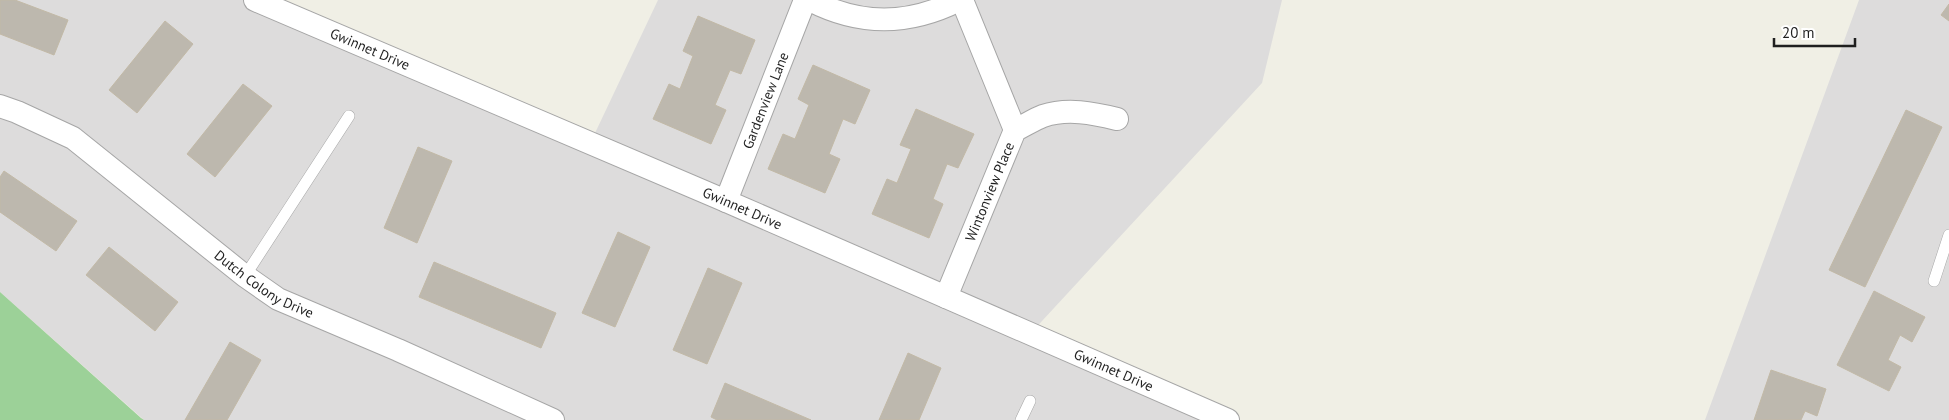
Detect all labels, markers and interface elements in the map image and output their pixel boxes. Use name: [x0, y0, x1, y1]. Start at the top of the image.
scale bar: [1774, 15, 1855, 47]
text: 20 m: [1782, 23, 1815, 42]
street label: Gwinnet Drive: [327, 24, 413, 74]
street label: Gardenview Lane: [738, 49, 793, 152]
street label: Wintonview Place: [961, 139, 1018, 244]
street label: Gwinnet Drive: [700, 183, 785, 233]
street label: Dutch Colony Drive: [211, 246, 316, 322]
street label: Gwinnet Drive: [1071, 345, 1156, 395]

